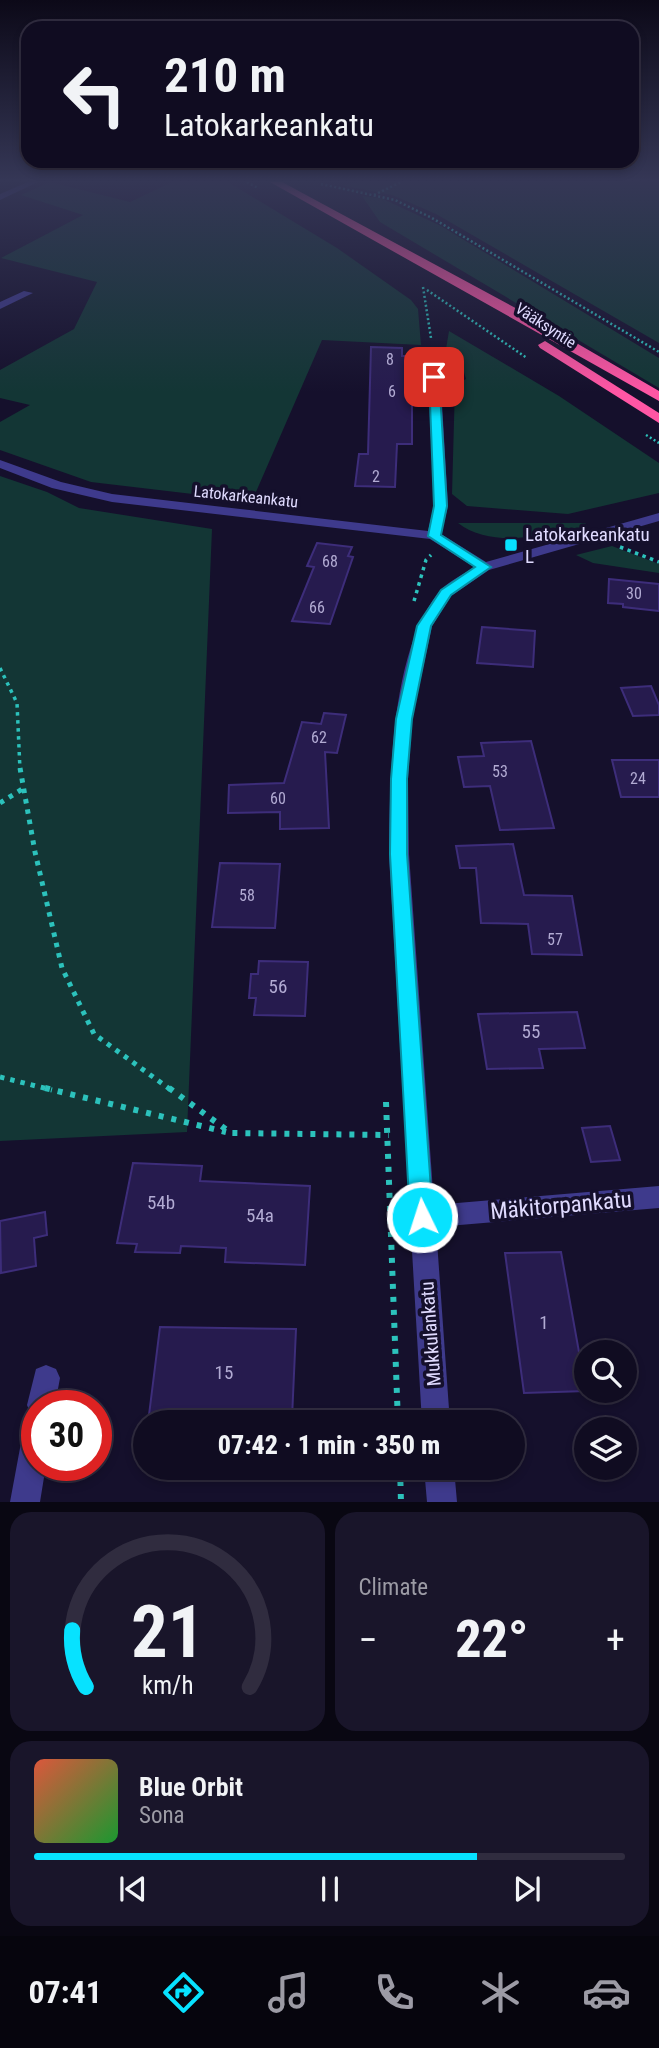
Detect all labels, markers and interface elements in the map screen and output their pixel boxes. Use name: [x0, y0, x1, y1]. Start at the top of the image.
text: 210 m: [164, 47, 286, 104]
icon: left: [49, 49, 140, 140]
text: Latokarkeankatu: [164, 106, 374, 144]
street label: Vääksyntie: [512, 299, 580, 352]
pin: [404, 347, 464, 407]
house number: 8: [386, 350, 394, 369]
icon: arrive: [415, 358, 453, 396]
house number: 6: [388, 382, 396, 401]
house number: 2: [372, 467, 380, 486]
street label: Latokarkeankatu: [193, 482, 299, 511]
place label: Latokarkeankatu L: [525, 523, 650, 568]
marker: Latokarkeankatu L: [503, 537, 519, 553]
house number: 68: [322, 552, 338, 571]
house number: 30: [626, 584, 642, 603]
house number: 66: [309, 598, 325, 617]
house number: 62: [311, 728, 327, 747]
house number: 53: [492, 762, 508, 781]
house number: 24: [630, 769, 646, 788]
house number: 60: [270, 789, 286, 808]
house number: 58: [239, 886, 255, 905]
house number: 57: [547, 930, 563, 949]
house number: 56: [269, 975, 287, 998]
house number: 55: [522, 1020, 540, 1043]
position arrow: [385, 1180, 459, 1254]
street label: Mäkitorpankatu: [489, 1186, 633, 1225]
house number: 54b: [147, 1191, 175, 1214]
house number: 54a: [246, 1204, 274, 1227]
street label: Mukkulankatu: [415, 1281, 446, 1387]
house number: 1: [539, 1311, 549, 1334]
map controls: [574, 1340, 637, 1480]
button: search: [574, 1340, 637, 1403]
house number: 15: [215, 1361, 233, 1384]
speed limit sign: 30: [21, 1390, 112, 1481]
button: layers: [574, 1417, 637, 1480]
text: 07:42 · 1 min · 350 m: [218, 1430, 440, 1460]
text: Climate: [359, 1574, 428, 1601]
text: 21: [130, 1590, 204, 1676]
text: 22°: [455, 1609, 528, 1670]
text: −: [359, 1618, 378, 1662]
text: +: [606, 1618, 625, 1662]
text: km/h: [142, 1671, 193, 1700]
text: Blue Orbit: [139, 1772, 243, 1802]
text: Sona: [139, 1802, 185, 1829]
icon: previous: [114, 1870, 152, 1908]
icon: pause: [311, 1870, 349, 1908]
icon: next: [508, 1870, 546, 1908]
icon: directions: [159, 1968, 208, 2017]
icon: music: [264, 1968, 313, 2017]
icon: phone: [370, 1968, 419, 2017]
icon: climate: [476, 1968, 525, 2017]
icon: car: [582, 1968, 631, 2017]
text: 07:41: [28, 1973, 102, 2011]

